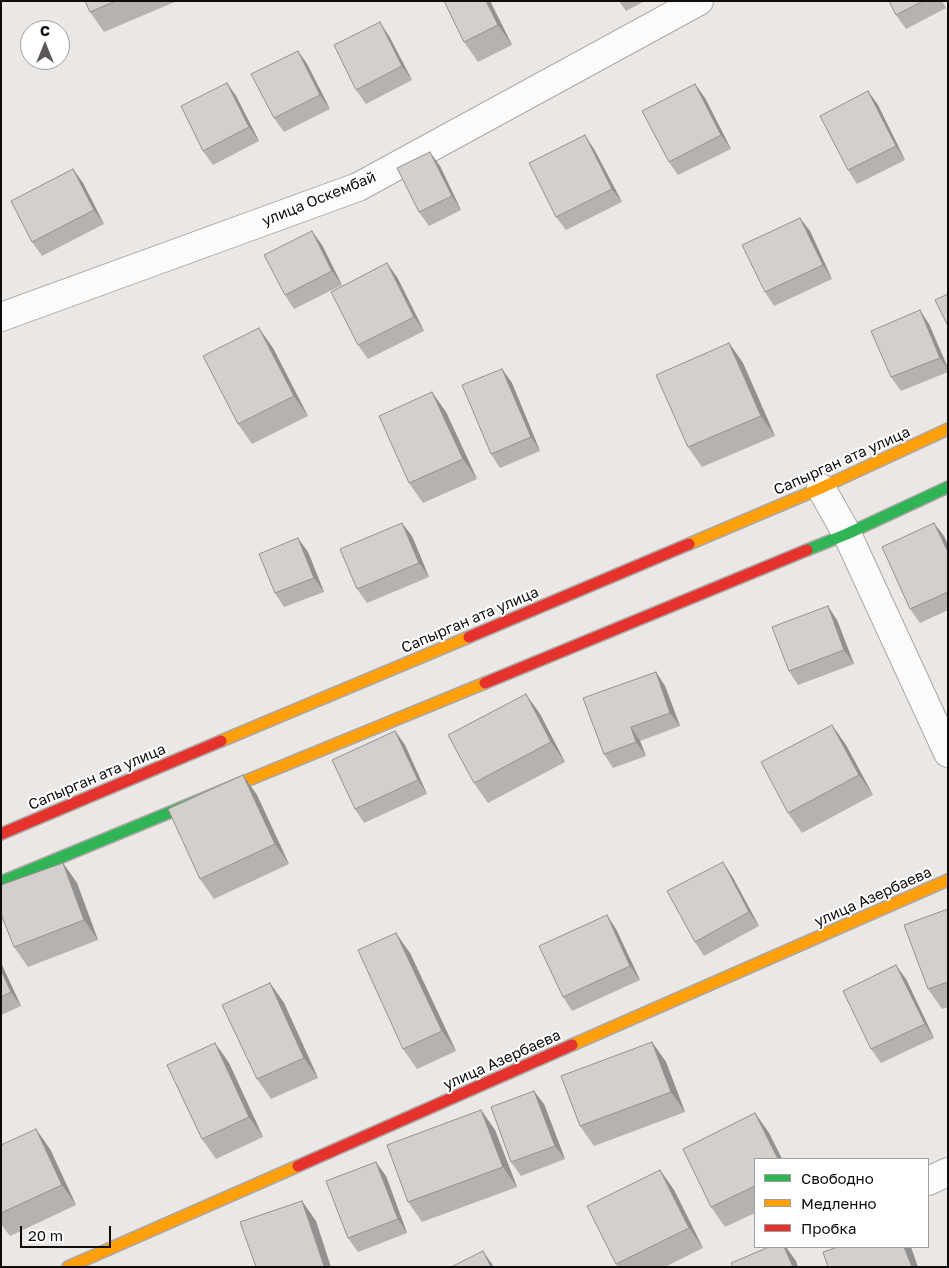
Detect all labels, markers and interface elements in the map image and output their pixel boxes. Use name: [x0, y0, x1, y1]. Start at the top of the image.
north arrow: [20, 20, 70, 70]
text: С: [40, 22, 50, 39]
street label: улица Оскембай: [259, 168, 379, 230]
street label: Сапырган ата улица: [771, 423, 913, 499]
street label: Сапырган ата улица: [399, 583, 541, 657]
street label: Сапырган ата улица: [26, 740, 168, 814]
street label: улица Азербаева: [812, 863, 934, 931]
street label: улица Азербаева: [441, 1026, 563, 1094]
legend: [754, 1158, 929, 1248]
text: Свободно: [801, 1169, 874, 1187]
text: Медленно: [801, 1194, 877, 1212]
scale bar: [22, 1216, 114, 1248]
text: Пробка: [801, 1219, 856, 1237]
text: 20 m: [28, 1226, 63, 1244]

